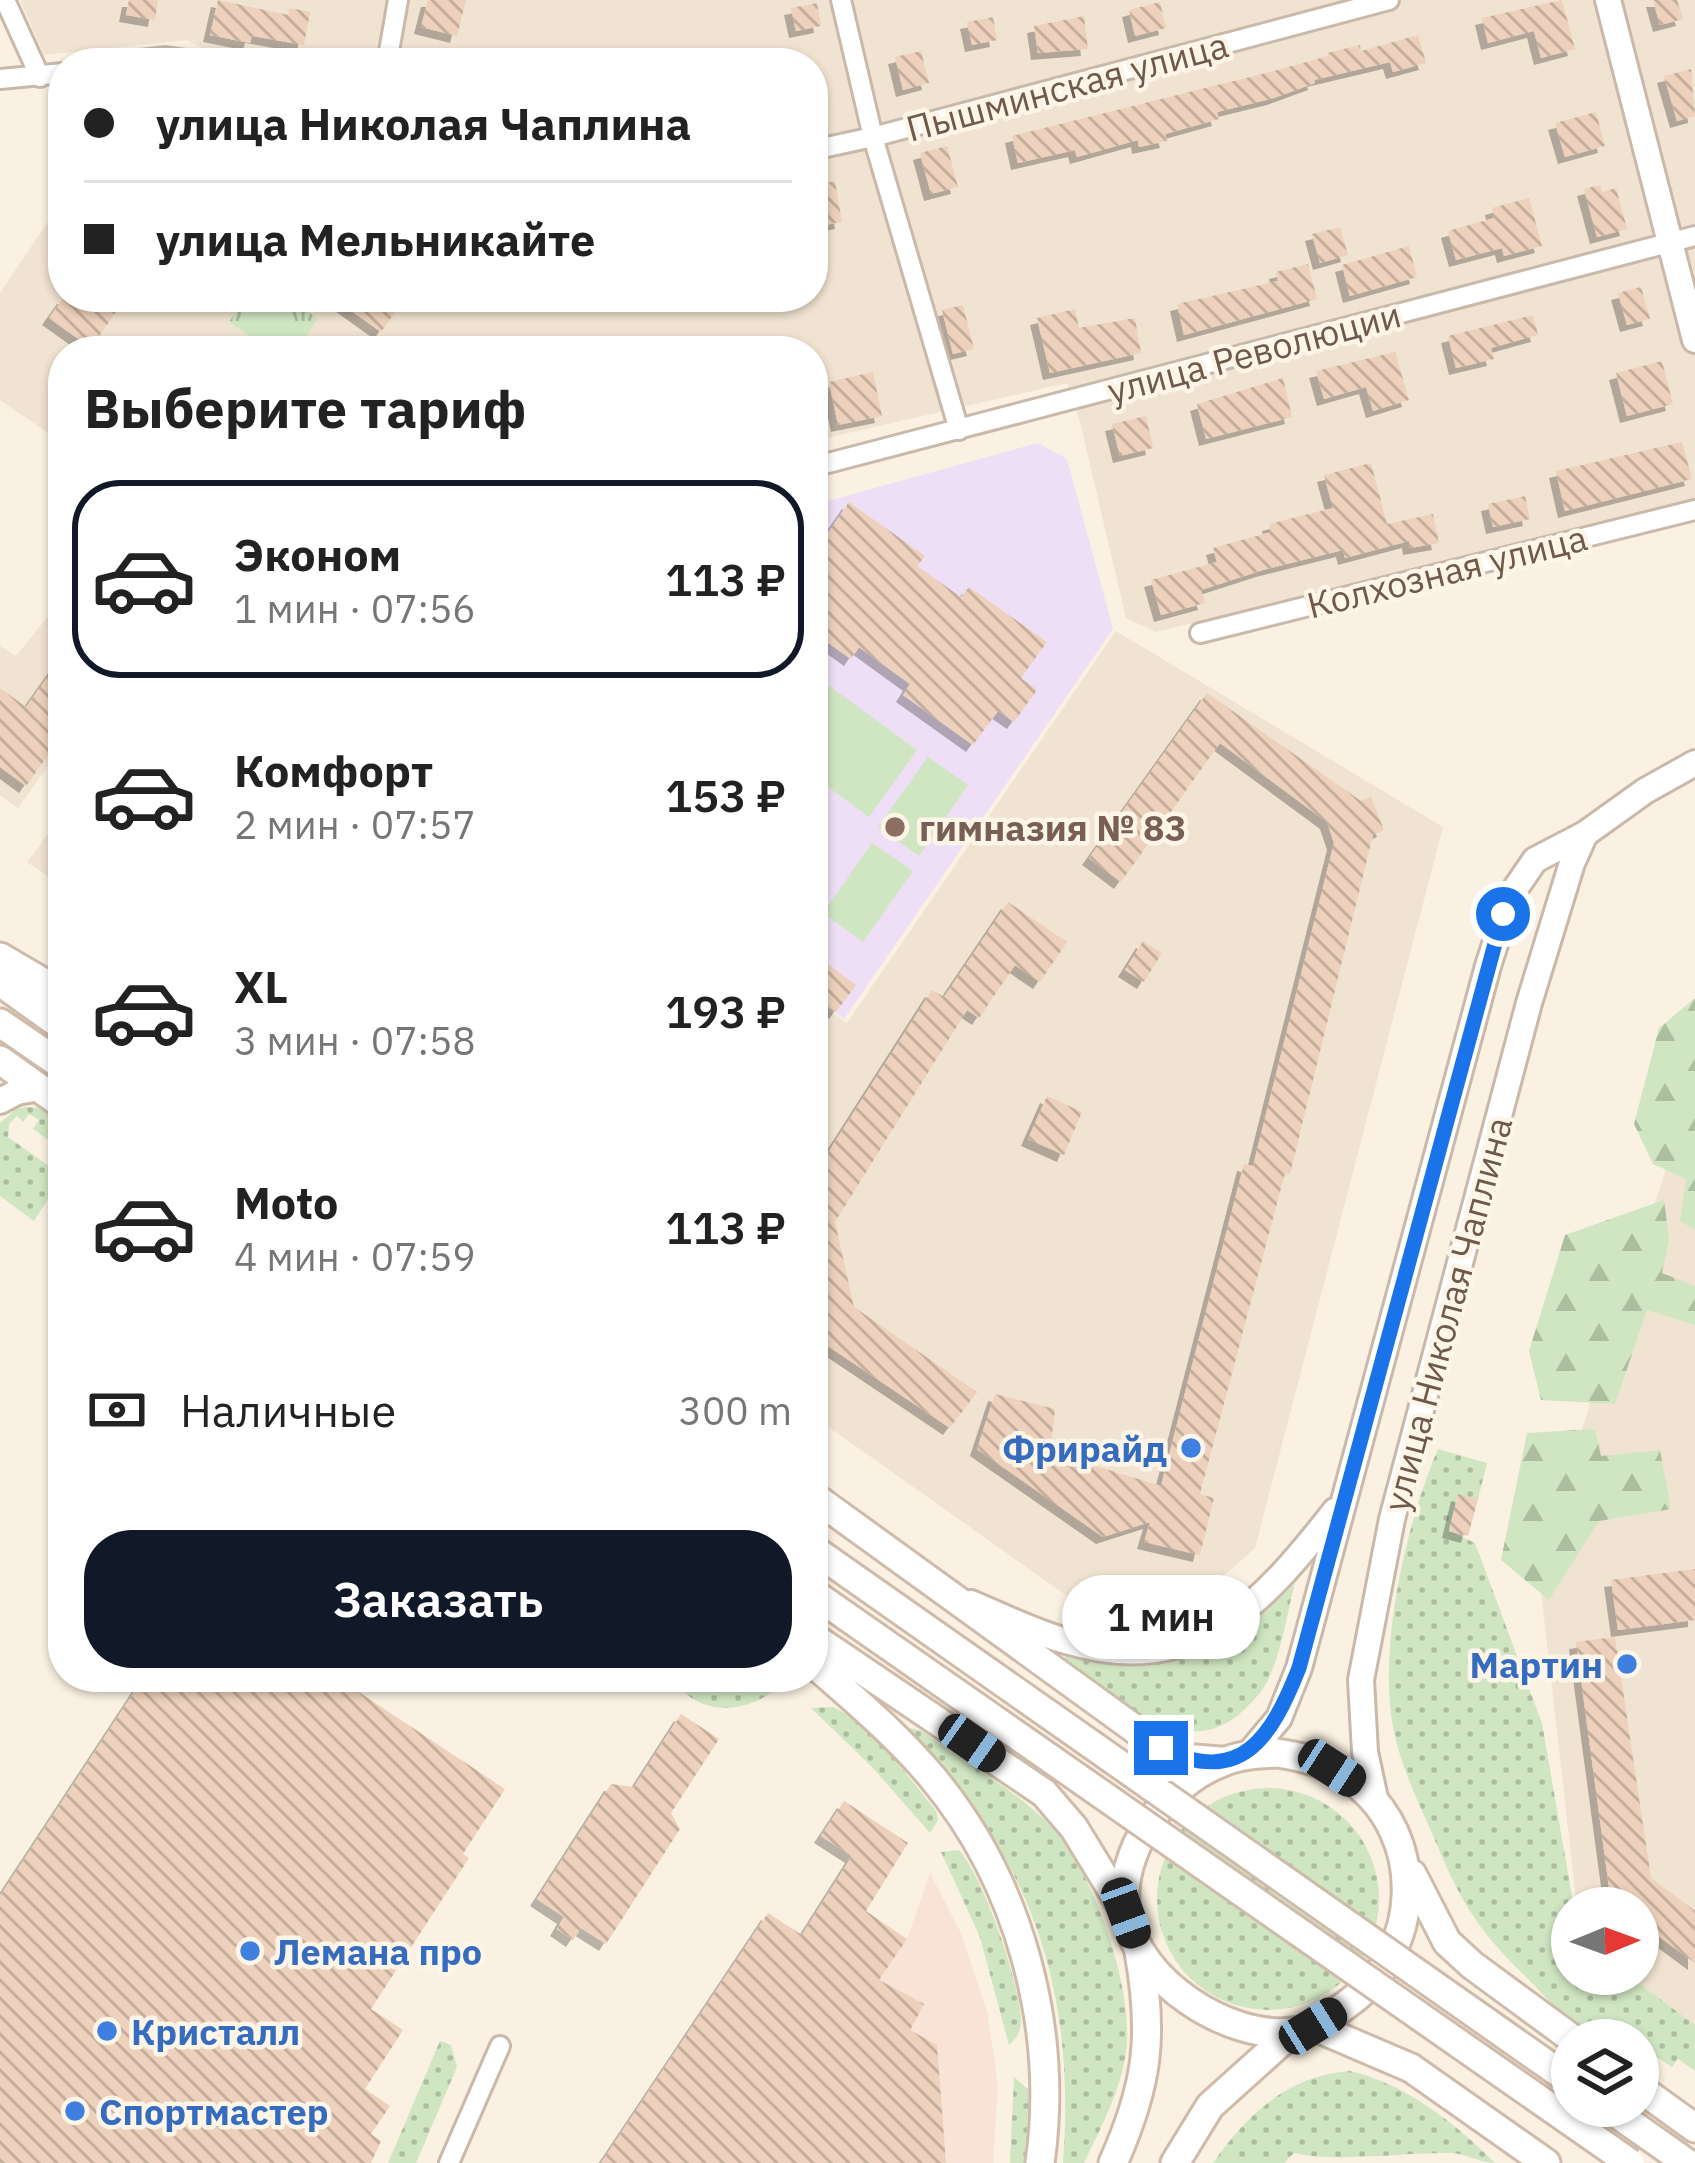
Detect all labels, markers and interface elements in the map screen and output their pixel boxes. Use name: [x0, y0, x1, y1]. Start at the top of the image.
street label: Пышминская улица: [901, 20, 1233, 152]
text: улица Николая Чаплина: [156, 94, 691, 152]
text: улица Мельникайте: [156, 210, 595, 268]
street label: улица Революции: [1102, 290, 1406, 414]
text: Выберите тариф: [84, 373, 526, 443]
street label: Колхозная улица: [1302, 513, 1592, 629]
icon: car: [90, 525, 198, 633]
text: Эконом: [234, 525, 401, 583]
text: 113 ₽: [665, 550, 786, 608]
text: 1 мин · 07:56: [234, 583, 476, 634]
icon: car: [90, 741, 198, 849]
text: Комфорт: [234, 741, 433, 799]
text: 153 ₽: [665, 766, 786, 824]
text: 2 мин · 07:57: [234, 799, 476, 850]
place label: гимназия № 83: [919, 804, 1186, 851]
marker: гимназия № 83: [882, 814, 908, 840]
route start: [1476, 887, 1530, 941]
icon: car: [90, 957, 198, 1065]
text: XL: [234, 957, 288, 1015]
text: 193 ₽: [665, 982, 786, 1040]
text: 3 мин · 07:58: [234, 1015, 476, 1066]
street label: улица Николая Чаплина: [1372, 1112, 1522, 1516]
icon: car: [90, 1173, 198, 1281]
text: Moto: [234, 1173, 338, 1231]
text: 113 ₽: [665, 1198, 786, 1256]
text: 4 мин · 07:59: [234, 1231, 476, 1282]
icon: cash: [84, 1377, 150, 1443]
text: Наличные: [180, 1381, 396, 1439]
text: 300 m: [679, 1385, 792, 1436]
place label: Фрирайд: [1002, 1425, 1167, 1472]
marker: Фрирайд: [1178, 1435, 1204, 1461]
button: Заказать: [84, 1530, 792, 1668]
callout: 1 мин: [1062, 1574, 1260, 1658]
text: 1 мин: [1107, 1591, 1215, 1642]
place label: Мартин: [1470, 1641, 1603, 1688]
marker: Мартин: [1614, 1651, 1640, 1677]
car: [932, 1708, 1012, 1778]
route end: [1134, 1721, 1188, 1775]
car: [1292, 1733, 1372, 1803]
car: [1097, 1873, 1155, 1953]
north arrow: [1551, 1887, 1659, 1995]
map controls: [1551, 1887, 1659, 2127]
place label: Лемана про: [274, 1928, 482, 1975]
marker: Лемана про: [237, 1938, 263, 1964]
car: [1273, 1992, 1353, 2060]
place label: Кристалл: [131, 2008, 300, 2055]
marker: Кристалл: [94, 2018, 120, 2044]
button: layers: [1551, 2019, 1659, 2127]
place label: Спортмастер: [99, 2088, 329, 2135]
marker: Спортмастер: [62, 2098, 88, 2124]

